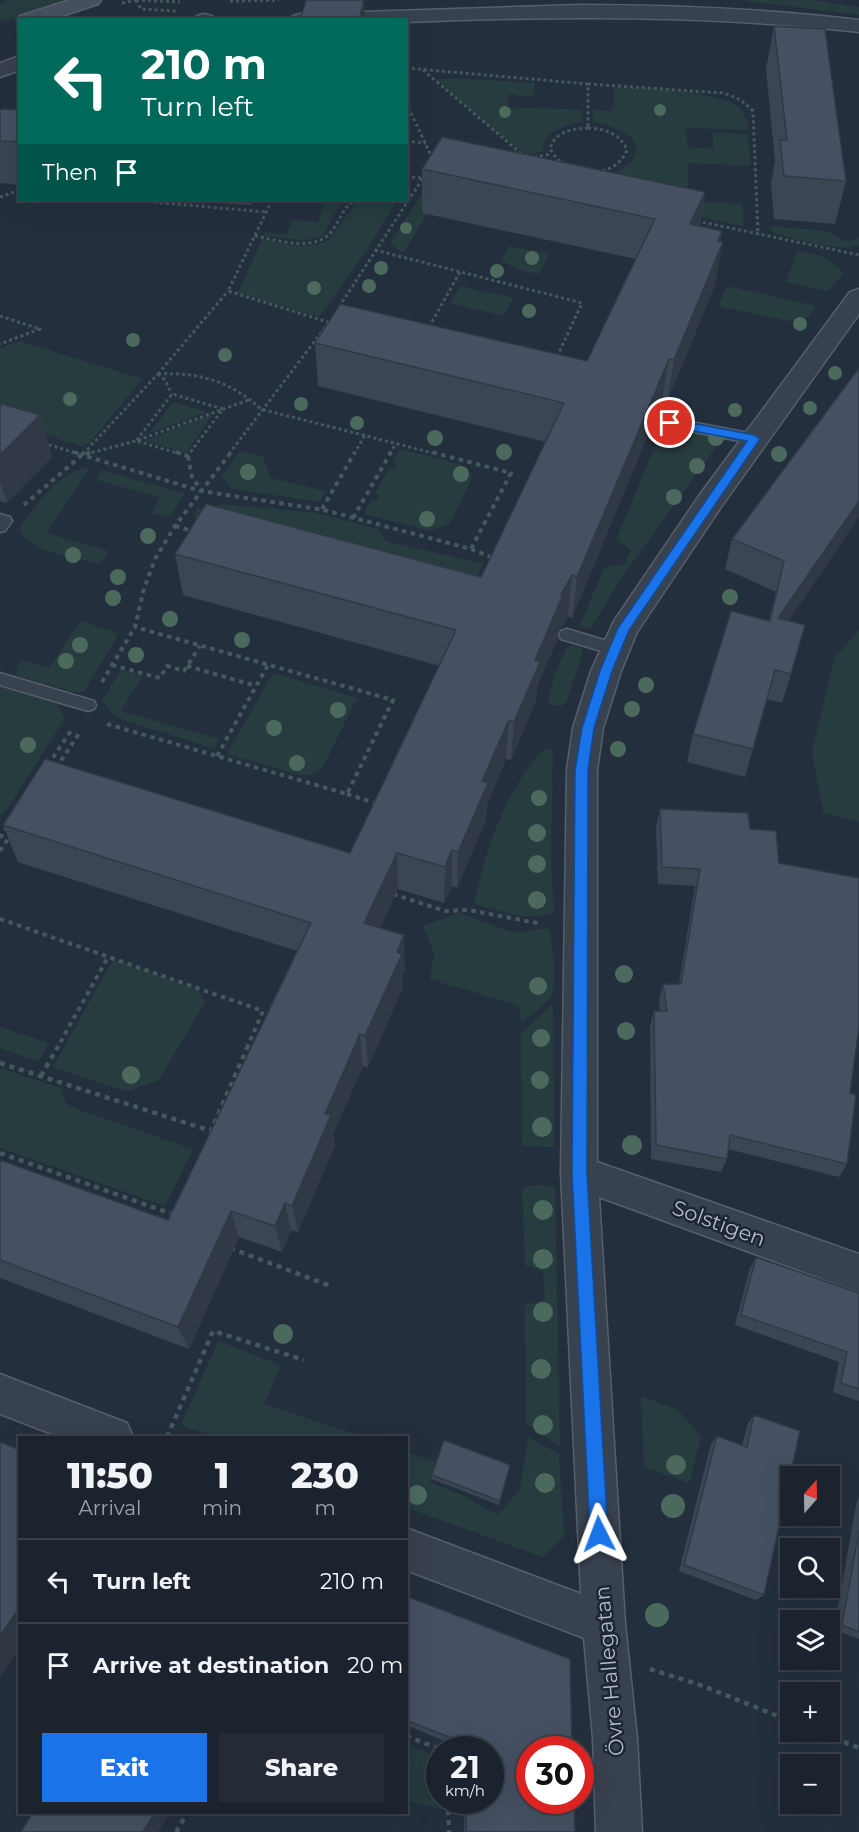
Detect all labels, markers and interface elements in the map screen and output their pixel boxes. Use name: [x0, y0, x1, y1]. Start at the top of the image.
text: 210 m: [141, 38, 267, 90]
icon: left: [42, 42, 120, 120]
text: Turn left: [141, 90, 254, 123]
icon: arrive: [110, 156, 143, 189]
text: Then: [42, 159, 98, 186]
pin: [644, 397, 695, 448]
icon: arrive: [653, 406, 686, 439]
street label: Solstigen: [669, 1195, 769, 1251]
text: 11:50: [67, 1453, 153, 1497]
text: 1: [215, 1453, 229, 1497]
text: 230: [291, 1453, 359, 1497]
north arrow: [780, 1466, 840, 1526]
map controls: [780, 1466, 840, 1814]
text: Arrival: [78, 1496, 142, 1520]
text: min: [202, 1496, 242, 1520]
text: m: [314, 1496, 336, 1520]
position arrow: [567, 1502, 631, 1566]
button: search: [780, 1538, 840, 1598]
icon: left: [42, 1565, 75, 1598]
text: Turn left: [93, 1568, 191, 1595]
text: 210 m: [320, 1568, 384, 1595]
street label: Övre Hallegatan: [589, 1585, 629, 1757]
button: layers: [780, 1610, 840, 1670]
icon: arrive: [42, 1649, 75, 1682]
text: Arrive at destination: [93, 1652, 329, 1679]
text: 20 m: [347, 1652, 403, 1679]
button: +: [780, 1682, 840, 1742]
button: Exit: [42, 1733, 207, 1802]
button: Share: [219, 1733, 384, 1802]
speed limit sign: 30: [516, 1736, 594, 1814]
text: 21: [450, 1749, 480, 1786]
button: −: [780, 1754, 840, 1814]
text: km/h: [445, 1781, 485, 1800]

